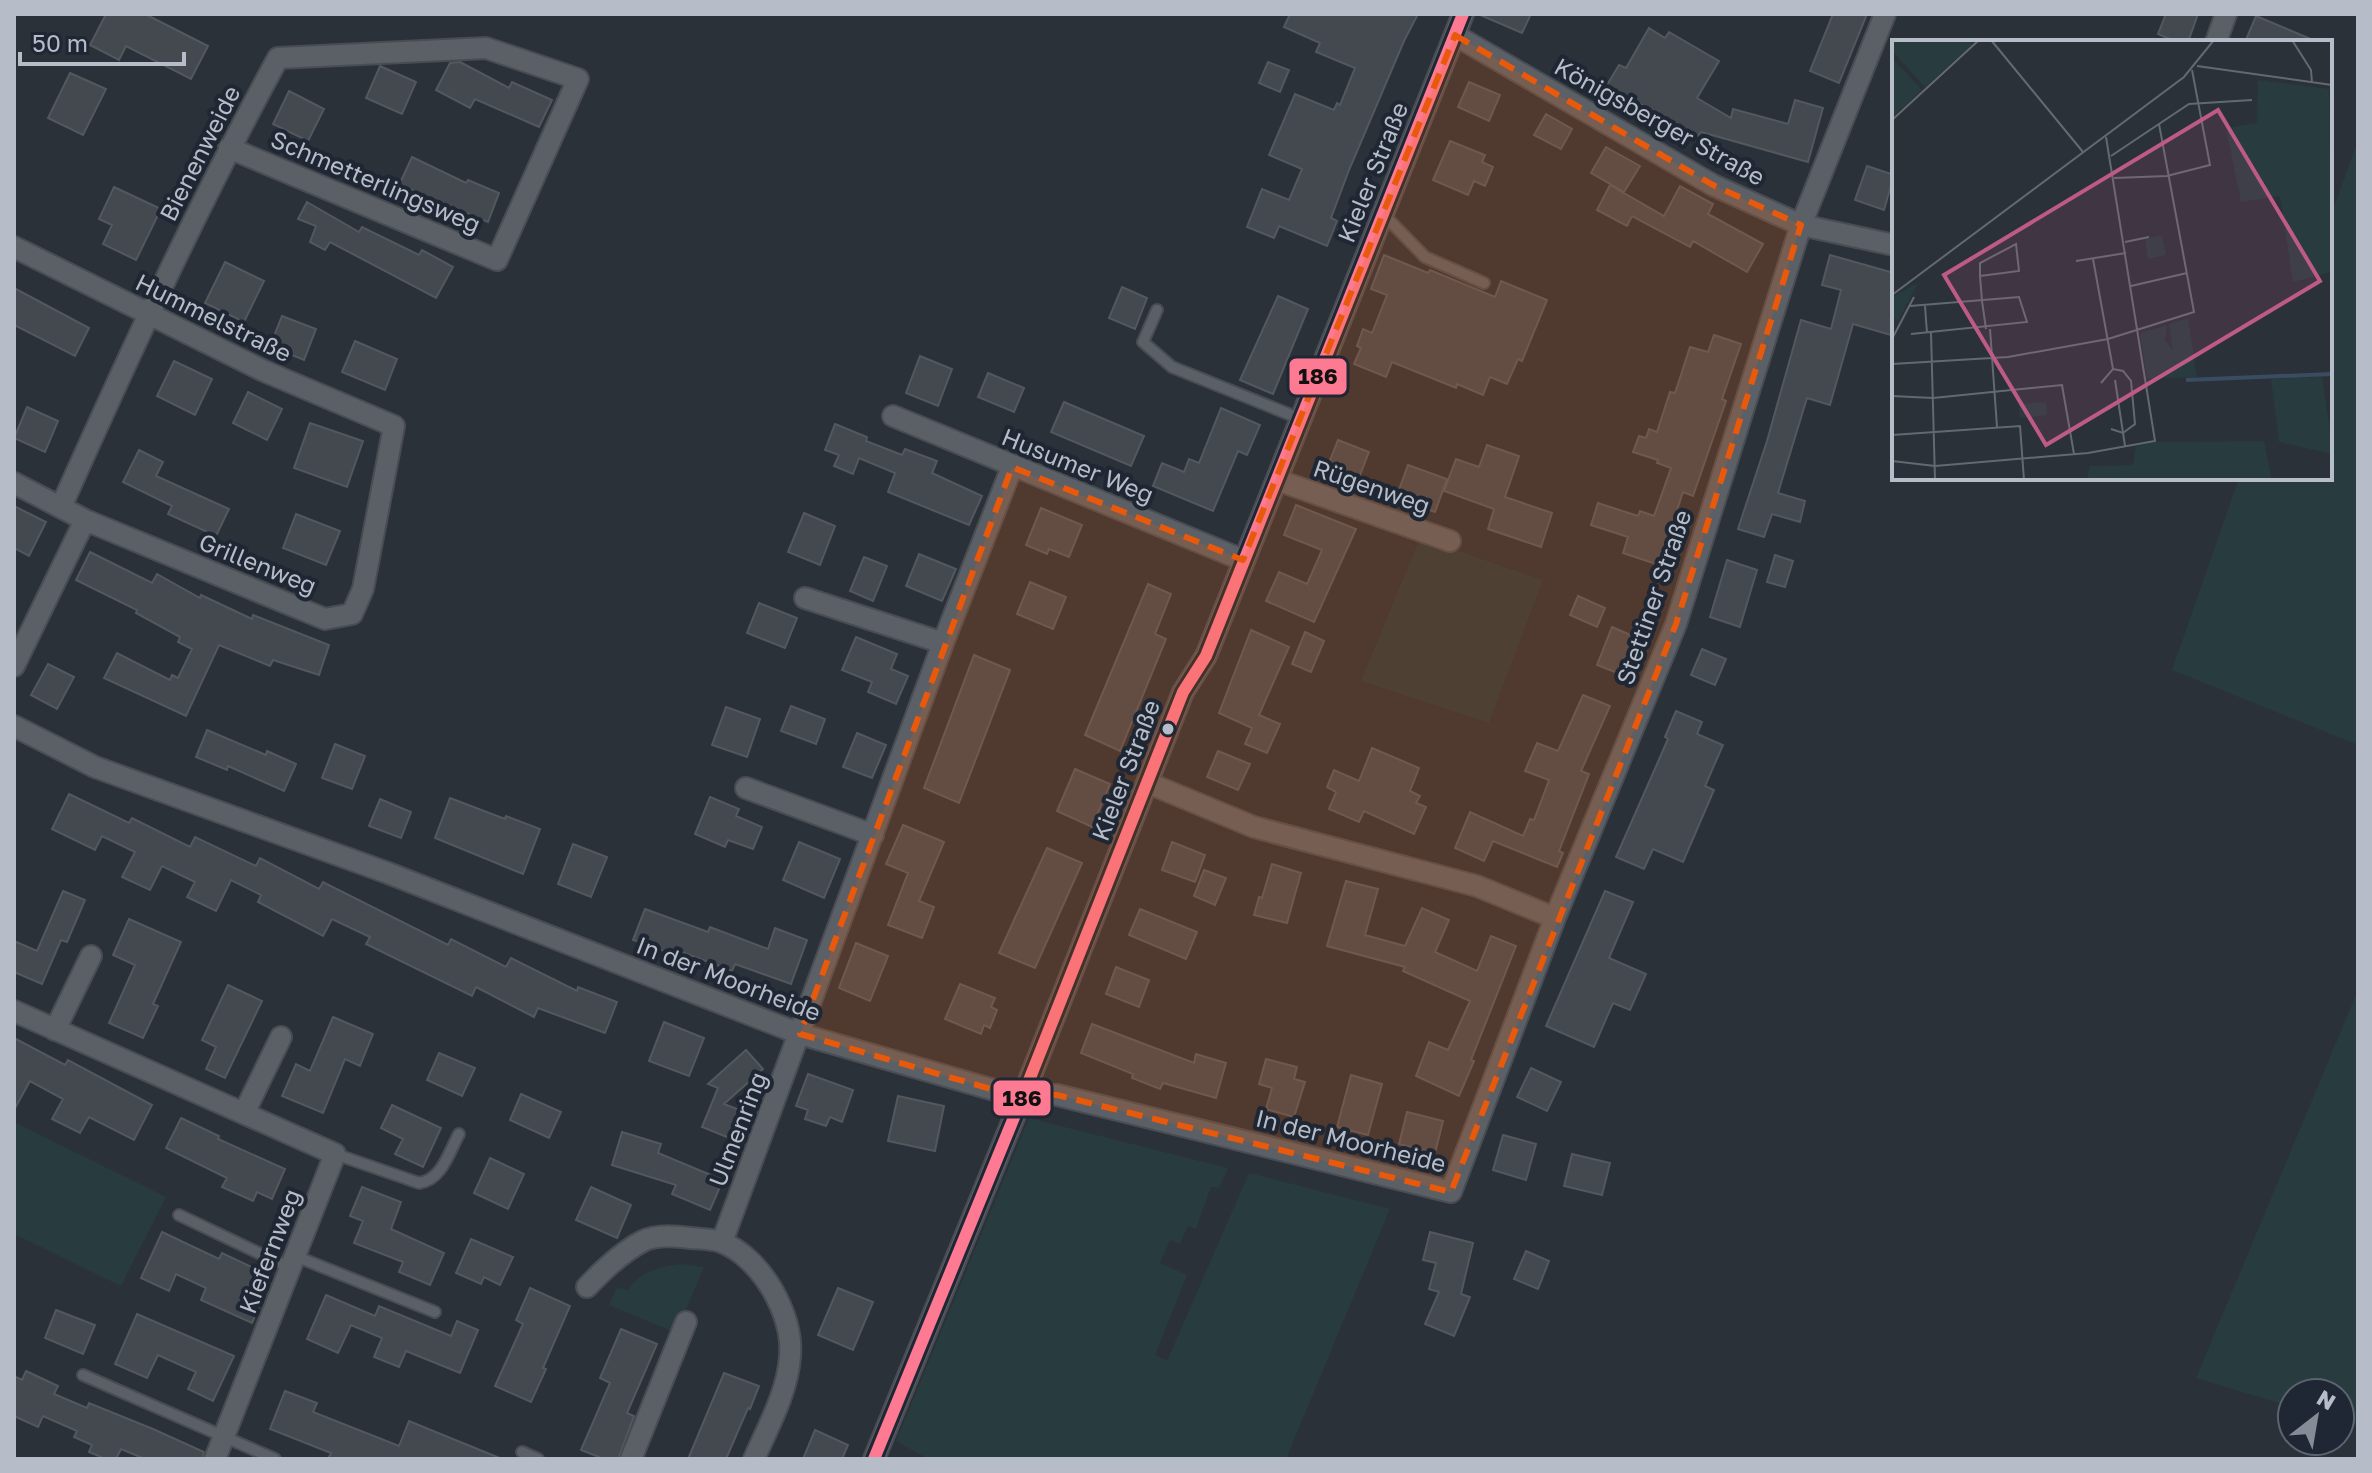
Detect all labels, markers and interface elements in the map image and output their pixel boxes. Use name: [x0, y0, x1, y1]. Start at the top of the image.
scale bar: [20, 16, 184, 66]
text: 50 m: [32, 28, 88, 57]
inset map: [1892, 40, 2332, 480]
street label: Königsberger Straße: [1550, 51, 1770, 191]
street label: Bienenweide: [153, 81, 245, 225]
street label: Kieler Straße: [1331, 98, 1413, 246]
street label: Schmetterlingsweg: [267, 124, 485, 238]
street label: Hummelstraße: [131, 267, 297, 367]
line badge: 186: [1288, 357, 1348, 396]
text: 186: [1298, 362, 1338, 389]
street label: Husumer Weg: [998, 421, 1158, 509]
street label: Rügenweg: [1310, 453, 1434, 519]
street label: Stettiner Straße: [1610, 506, 1696, 688]
street label: Grillenweg: [195, 526, 321, 600]
street label: Kieler Straße: [1085, 695, 1165, 845]
unlabelled marker: [1160, 721, 1176, 737]
street label: In der Moorheide: [633, 930, 825, 1026]
street label: Ulmenring: [702, 1068, 772, 1190]
line badge: 186: [992, 1079, 1052, 1117]
text: 186: [1002, 1084, 1042, 1111]
street label: In der Moorheide: [1253, 1102, 1449, 1178]
street label: Kiefernweg: [232, 1185, 306, 1317]
north arrow: [2276, 1377, 2356, 1457]
text: N: [2312, 1384, 2341, 1415]

